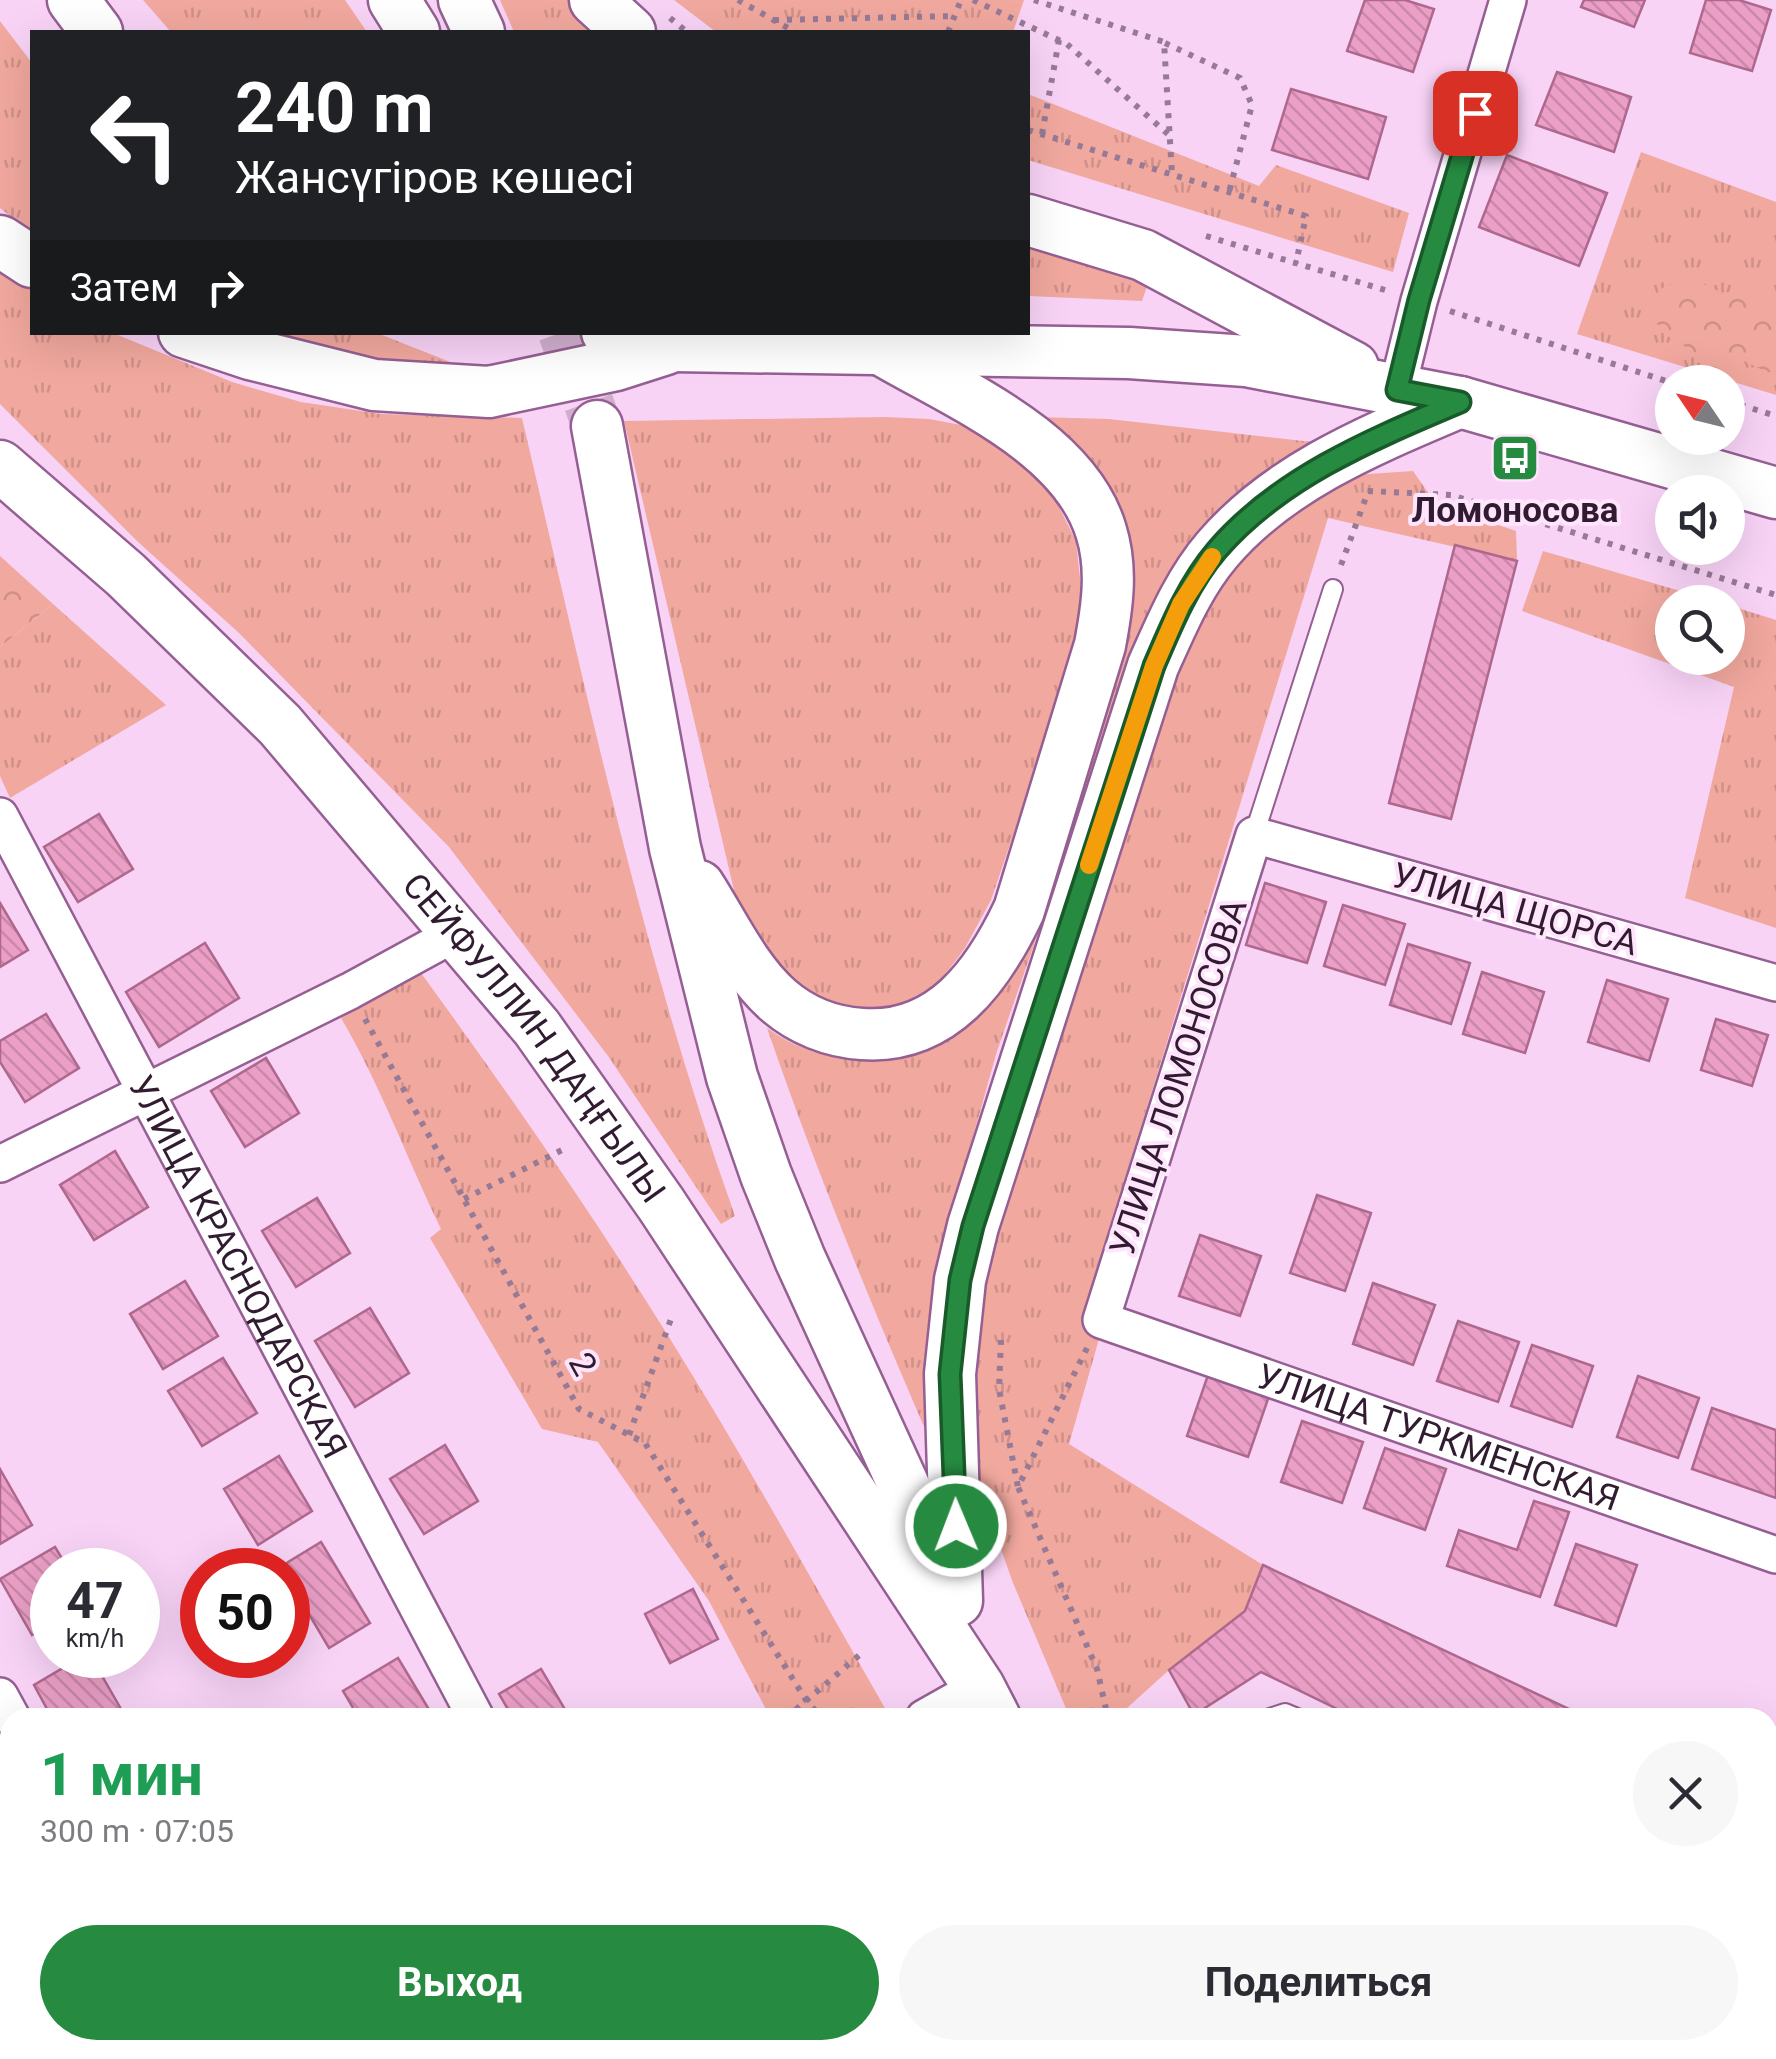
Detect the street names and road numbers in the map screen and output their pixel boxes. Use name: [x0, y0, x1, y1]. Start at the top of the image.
street label: УЛИЦА ЩОРСА: [1387, 855, 1643, 964]
street label: СЕЙФУЛЛИН ДАҢҒЫЛЫ: [394, 865, 674, 1211]
street label: УЛИЦА ЛОМОНОСОВА: [1101, 894, 1256, 1261]
street label: УЛИЦА КРАСНОДАРСКАЯ: [120, 1069, 355, 1465]
street label: 2: [560, 1346, 605, 1383]
street label: УЛИЦА ТУРКМЕНСКАЯ: [1251, 1356, 1624, 1520]

